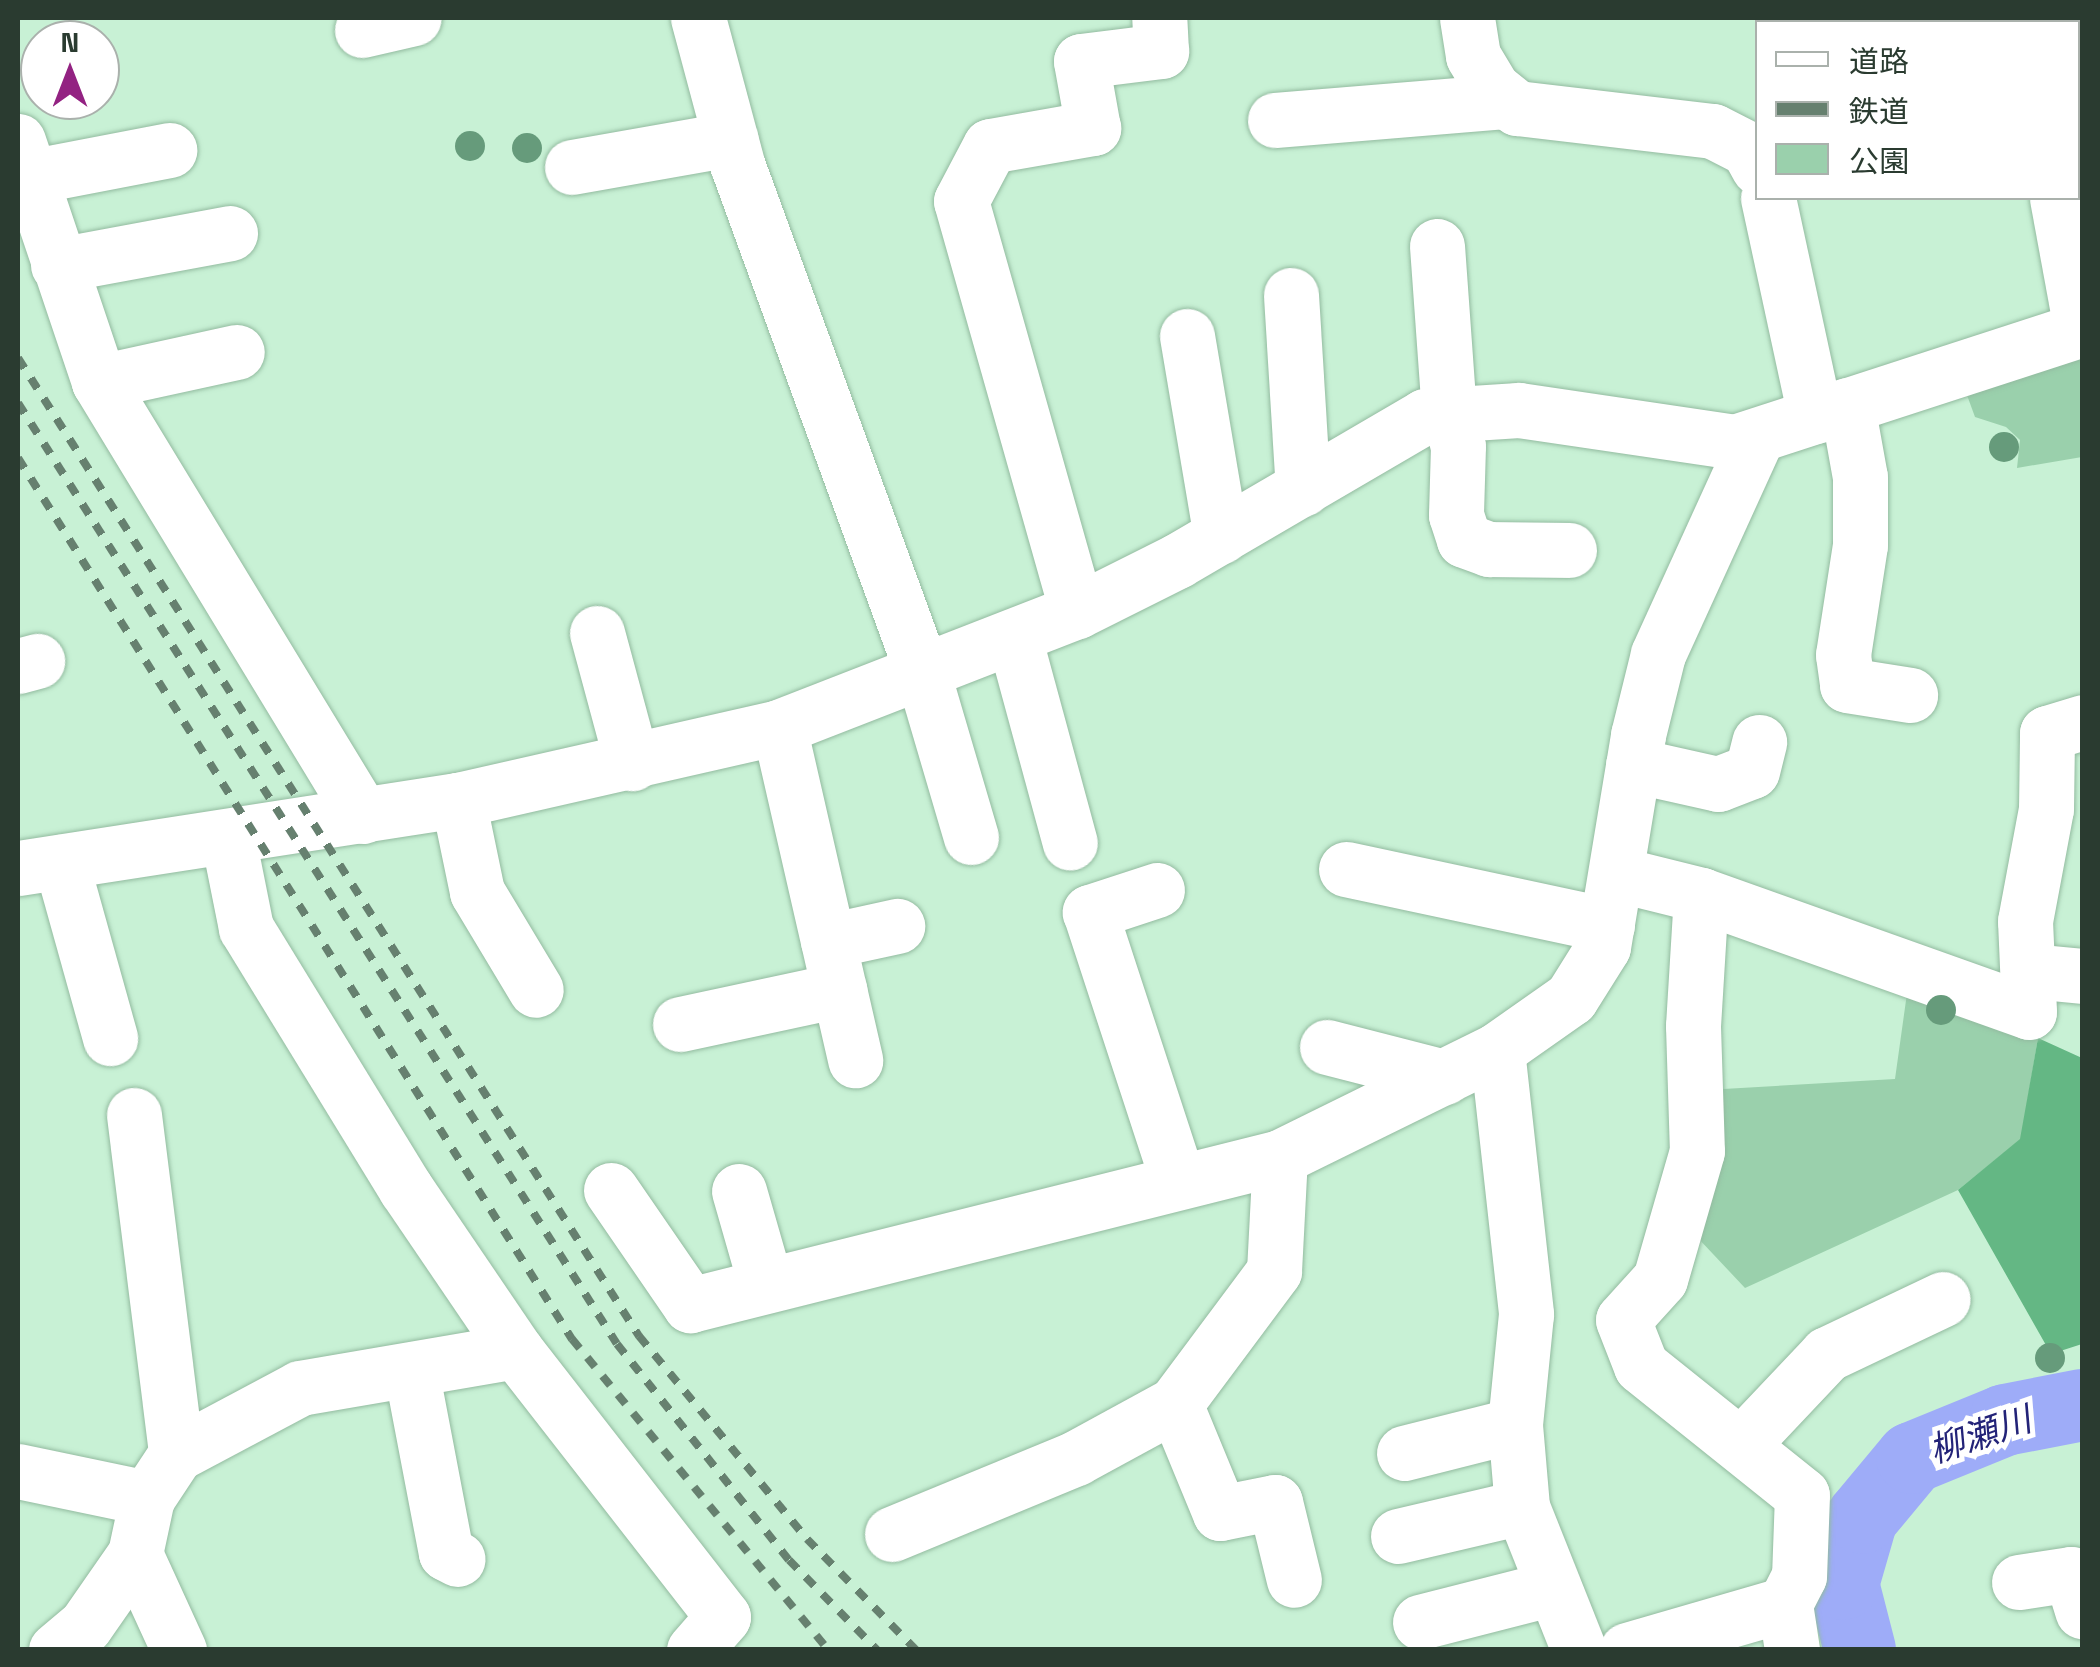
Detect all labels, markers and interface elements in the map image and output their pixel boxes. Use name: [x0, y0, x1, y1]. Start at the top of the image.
north arrow: [20, 20, 120, 120]
legend: [1755, 20, 2080, 200]
text: N: [61, 24, 79, 60]
text: 道路: [1849, 42, 1909, 81]
text: 鉄道: [1849, 92, 1909, 131]
text: 公園: [1849, 142, 1909, 181]
water label: 柳瀬川: [1924, 1398, 2036, 1472]

